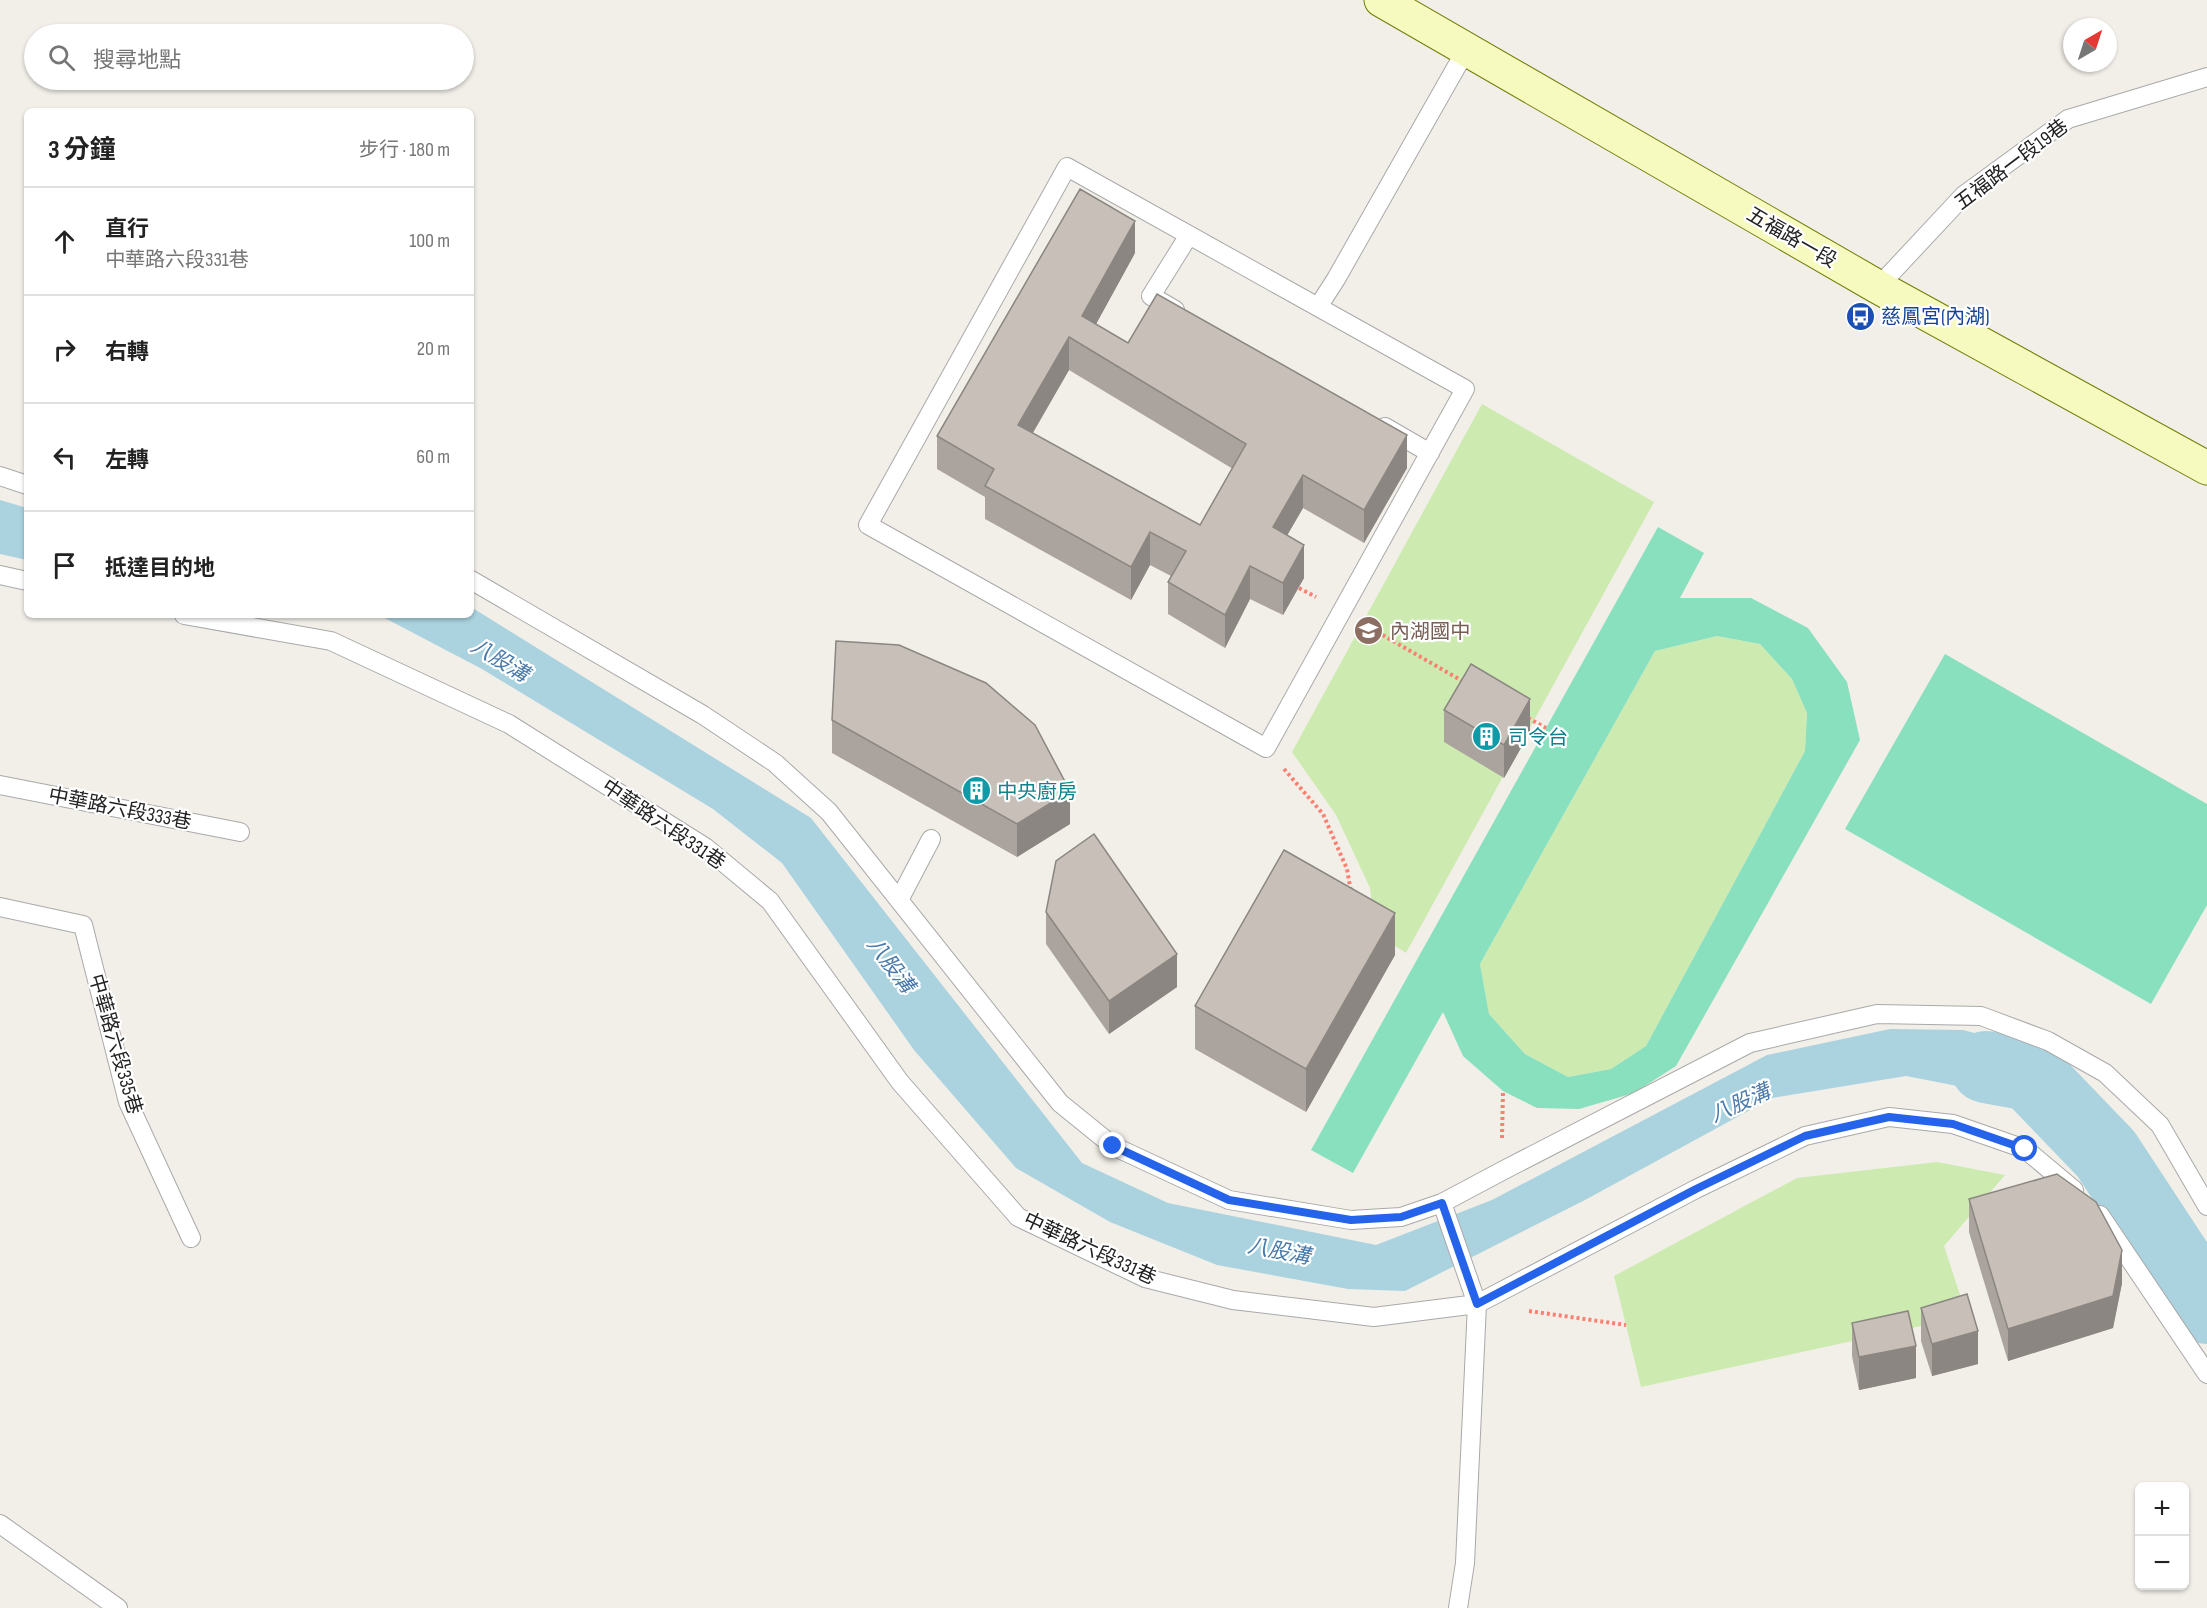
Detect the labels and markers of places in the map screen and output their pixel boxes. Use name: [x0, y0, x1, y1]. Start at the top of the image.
bus stop icon: 慈鳳宮(內湖): [1844, 300, 1876, 332]
place label: 慈鳳宮(內湖): [1881, 305, 1990, 329]
school or university icon: 內湖國中: [1353, 615, 1385, 647]
place label: 內湖國中: [1390, 620, 1470, 644]
building icon: 司令台: [1471, 721, 1503, 753]
place label: 司令台: [1508, 726, 1568, 750]
building icon: 中央廚房: [960, 775, 992, 807]
place label: 中央廚房: [997, 780, 1077, 804]

